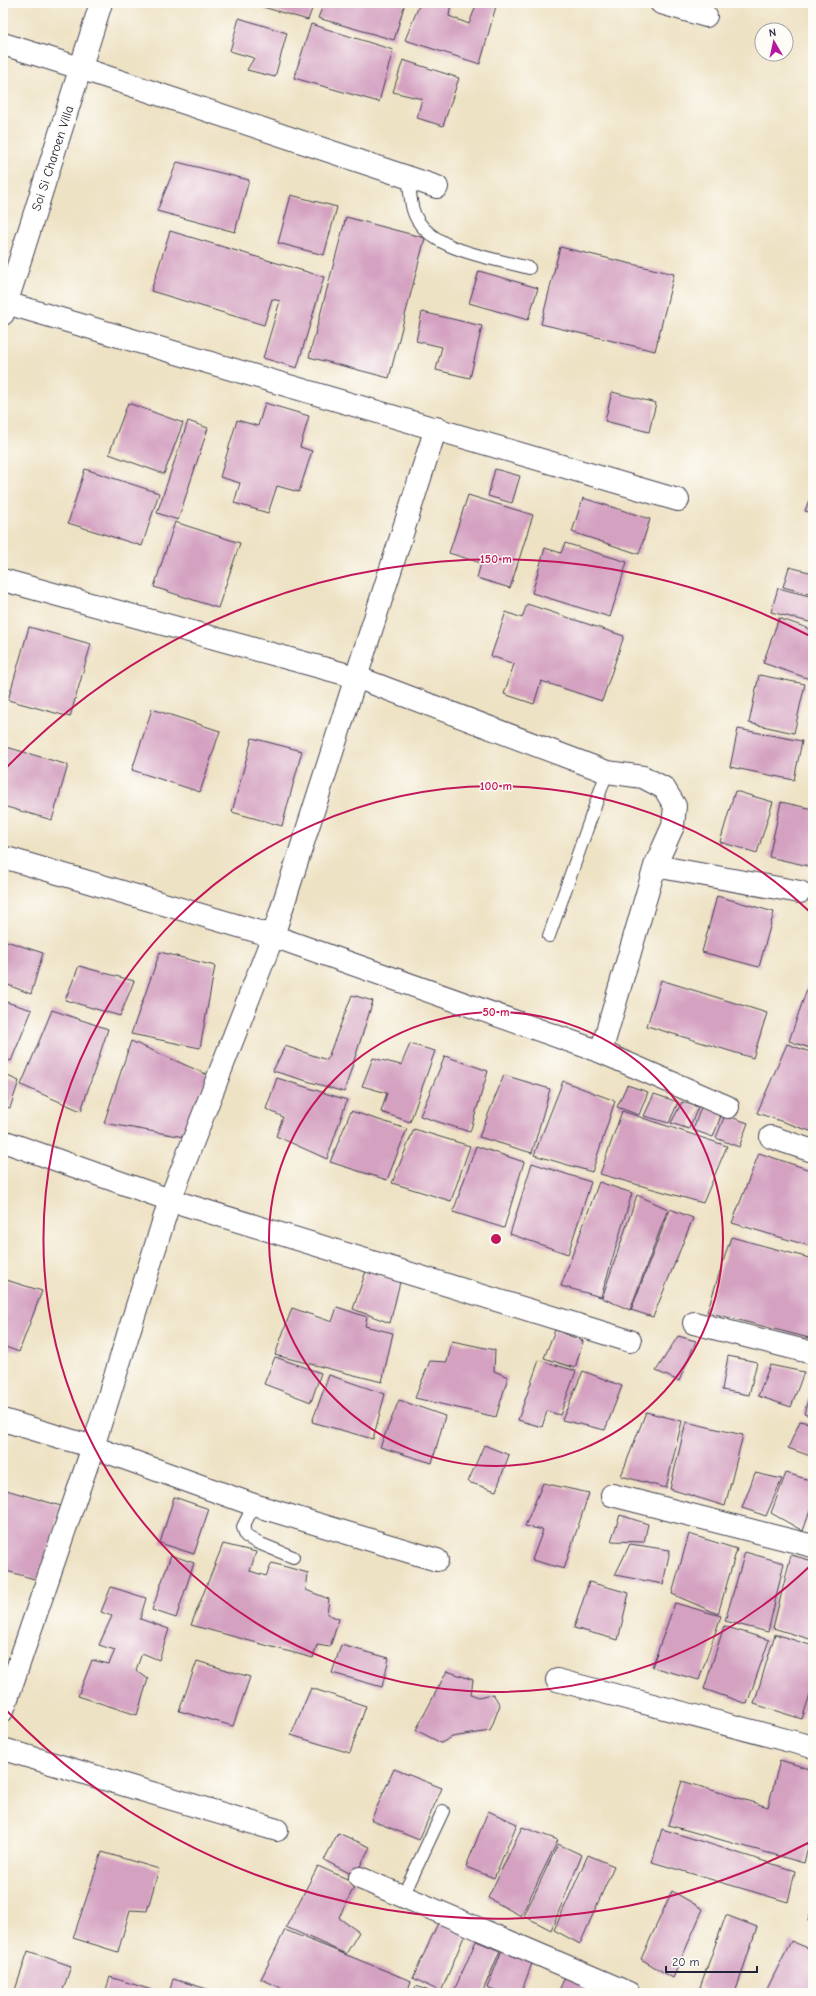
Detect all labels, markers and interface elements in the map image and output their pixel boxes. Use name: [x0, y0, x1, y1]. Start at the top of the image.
north arrow: [754, 22, 794, 62]
text: N: [768, 26, 777, 40]
street label: Soi Si Charoen Villa: [28, 104, 77, 213]
text: 150 m: [480, 552, 512, 566]
text: 100 m: [480, 779, 512, 793]
text: 50 m: [482, 1005, 510, 1019]
centre of rings: [489, 1232, 503, 1246]
scale bar: [666, 1948, 757, 1974]
text: 20 m: [672, 1955, 700, 1969]

